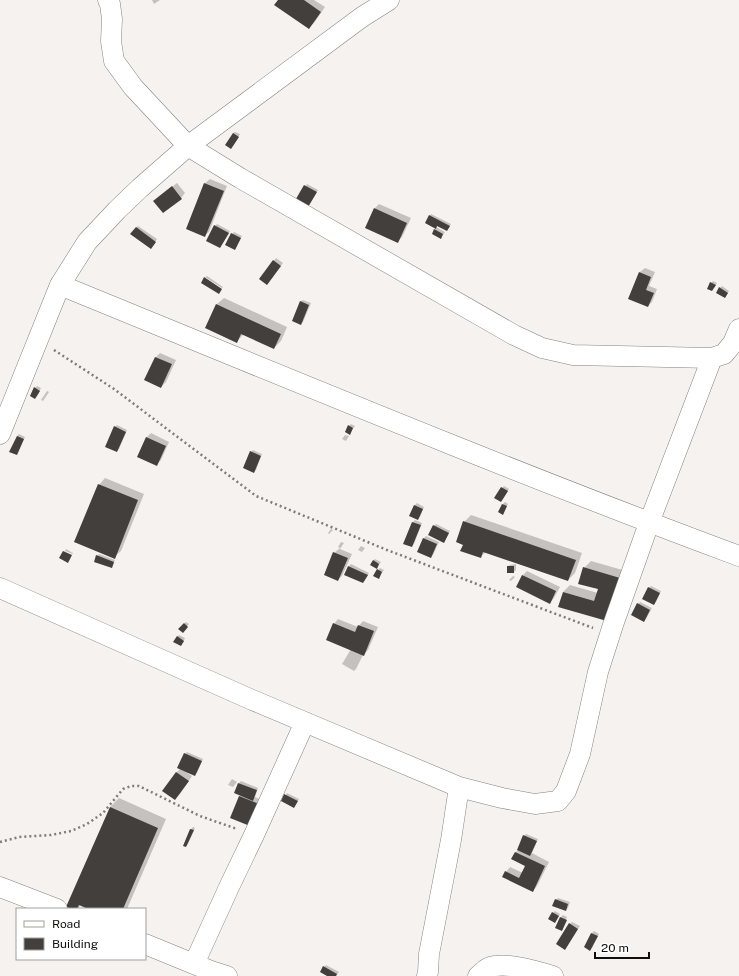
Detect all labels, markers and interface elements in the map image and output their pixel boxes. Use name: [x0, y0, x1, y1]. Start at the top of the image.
legend: [16, 908, 146, 960]
text: Road: [52, 917, 80, 931]
scale bar: [595, 934, 649, 960]
text: Building: [52, 937, 98, 951]
text: 20 m: [601, 941, 629, 955]

